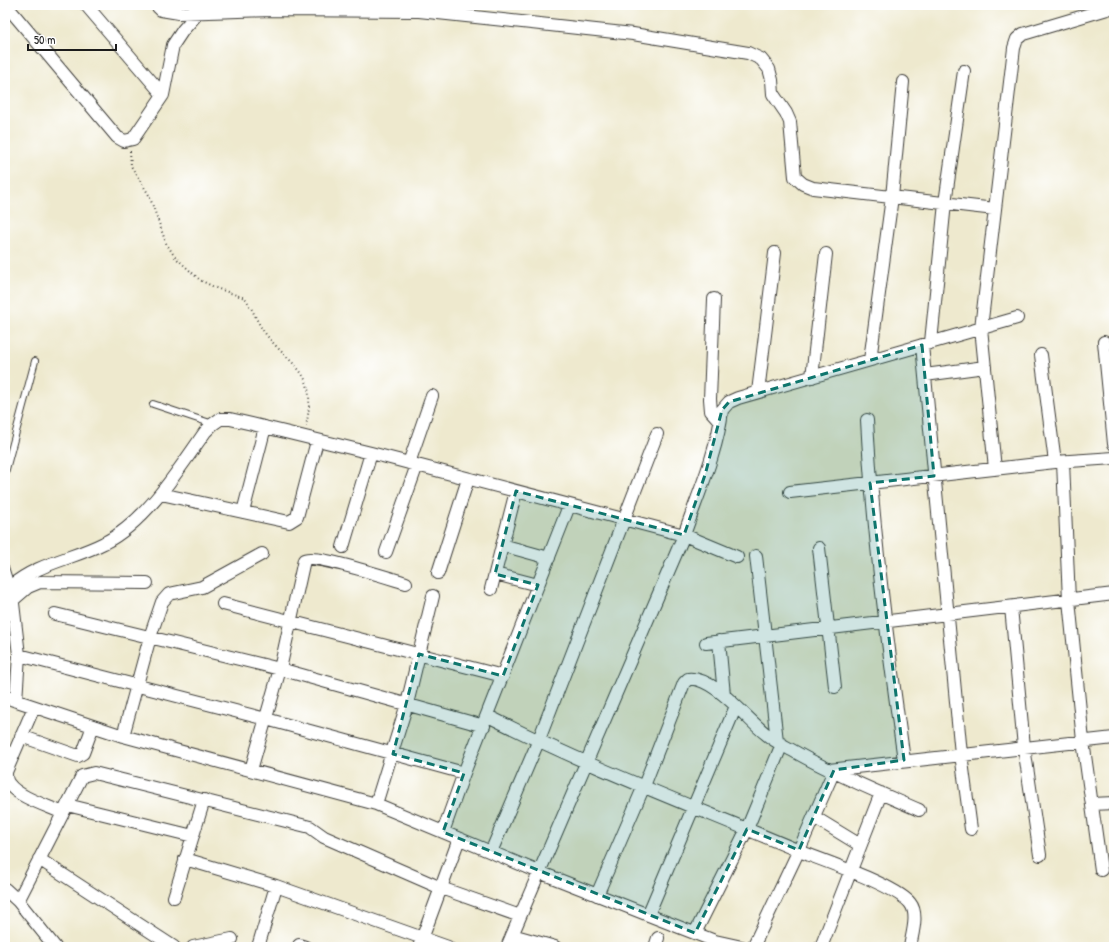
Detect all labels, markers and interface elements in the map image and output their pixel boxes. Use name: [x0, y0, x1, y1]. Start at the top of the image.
scale bar: [28, 26, 116, 52]
text: 50 m: [34, 31, 55, 48]

